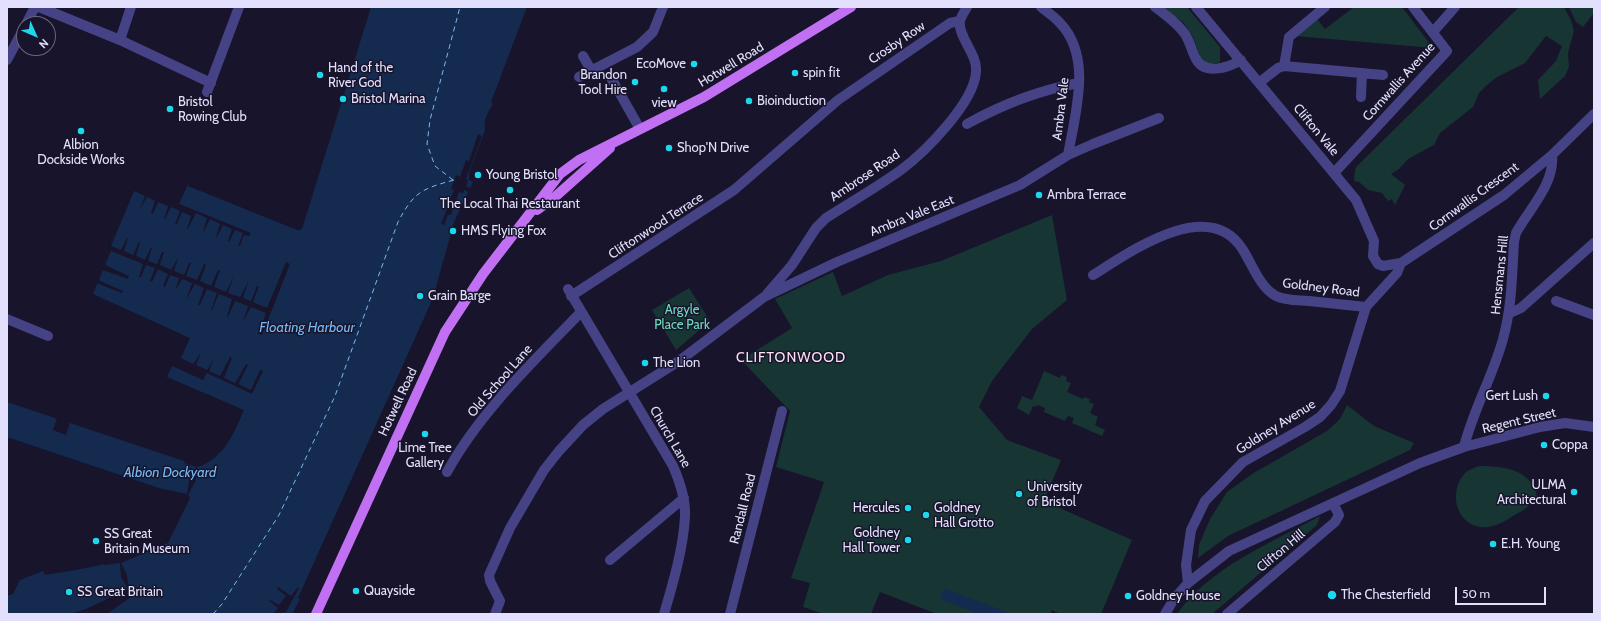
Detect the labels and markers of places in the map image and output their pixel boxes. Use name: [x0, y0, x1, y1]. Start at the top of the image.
place label: EcoMove: [636, 56, 686, 72]
marker: EcoMove: [689, 59, 699, 69]
place label: Hand of the River God: [328, 60, 393, 91]
place label: spin fit: [803, 65, 840, 81]
place label: Brandon Tool Hire: [578, 67, 627, 98]
marker: spin fit: [790, 68, 800, 78]
marker: Hand of the River God: [315, 70, 325, 80]
marker: Brandon Tool Hire: [630, 77, 640, 87]
marker: view: [659, 84, 669, 94]
place label: Bristol Marina: [351, 91, 425, 107]
place label: Bioinduction: [757, 93, 826, 109]
place label: Bristol Rowing Club: [178, 94, 247, 125]
marker: Bristol Marina: [338, 94, 348, 104]
place label: view: [651, 95, 677, 111]
marker: Bioinduction: [744, 96, 754, 106]
marker: Bristol Rowing Club: [165, 104, 175, 114]
marker: Albion Dockside Works: [76, 126, 86, 136]
place label: Albion Dockside Works: [37, 137, 125, 168]
place label: Shop'N Drive: [677, 140, 749, 156]
marker: Shop'N Drive: [664, 143, 674, 153]
place label: Young Bristol: [486, 167, 557, 183]
marker: Young Bristol: [473, 170, 483, 180]
marker: The Local Thai Restaurant: [505, 185, 515, 195]
place label: Ambra Terrace: [1047, 187, 1126, 203]
marker: Ambra Terrace: [1034, 190, 1044, 200]
place label: The Local Thai Restaurant: [440, 196, 580, 212]
place label: HMS Flying Fox: [461, 223, 546, 239]
marker: HMS Flying Fox: [448, 226, 458, 236]
place label: Grain Barge: [428, 288, 491, 304]
marker: Grain Barge: [415, 291, 425, 301]
place label: The Lion: [653, 355, 700, 371]
marker: The Lion: [640, 358, 650, 368]
place label: Gert Lush: [1486, 388, 1538, 404]
marker: Gert Lush: [1541, 391, 1551, 401]
marker: Lime Tree Gallery: [420, 429, 430, 439]
place label: Coppa: [1552, 437, 1588, 453]
place label: Lime Tree Gallery: [398, 440, 452, 471]
marker: Coppa: [1539, 440, 1549, 450]
place label: ULMA Architectural: [1497, 477, 1566, 508]
place label: University of Bristol: [1027, 479, 1082, 510]
marker: ULMA Architectural: [1569, 487, 1579, 497]
marker: University of Bristol: [1014, 489, 1024, 499]
place label: Hercules: [853, 500, 900, 516]
place label: Goldney Hall Grotto: [934, 500, 994, 531]
marker: Hercules: [903, 503, 913, 513]
marker: Goldney Hall Grotto: [921, 510, 931, 520]
place label: Goldney Hall Tower: [843, 525, 900, 556]
place label: SS Great Britain Museum: [104, 526, 190, 557]
marker: Goldney Hall Tower: [903, 535, 913, 545]
marker: SS Great Britain Museum: [91, 536, 101, 546]
place label: E.H. Young: [1501, 536, 1560, 552]
marker: E.H. Young: [1488, 539, 1498, 549]
place label: Quayside: [364, 583, 415, 599]
place label: SS Great Britain: [77, 584, 163, 600]
marker: Quayside: [351, 586, 361, 596]
marker: SS Great Britain: [64, 587, 74, 597]
place label: The Chesterfield: [1341, 587, 1431, 603]
place label: Goldney House: [1136, 588, 1220, 604]
marker: The Chesterfield: [1326, 589, 1338, 601]
marker: Goldney House: [1123, 591, 1133, 601]

